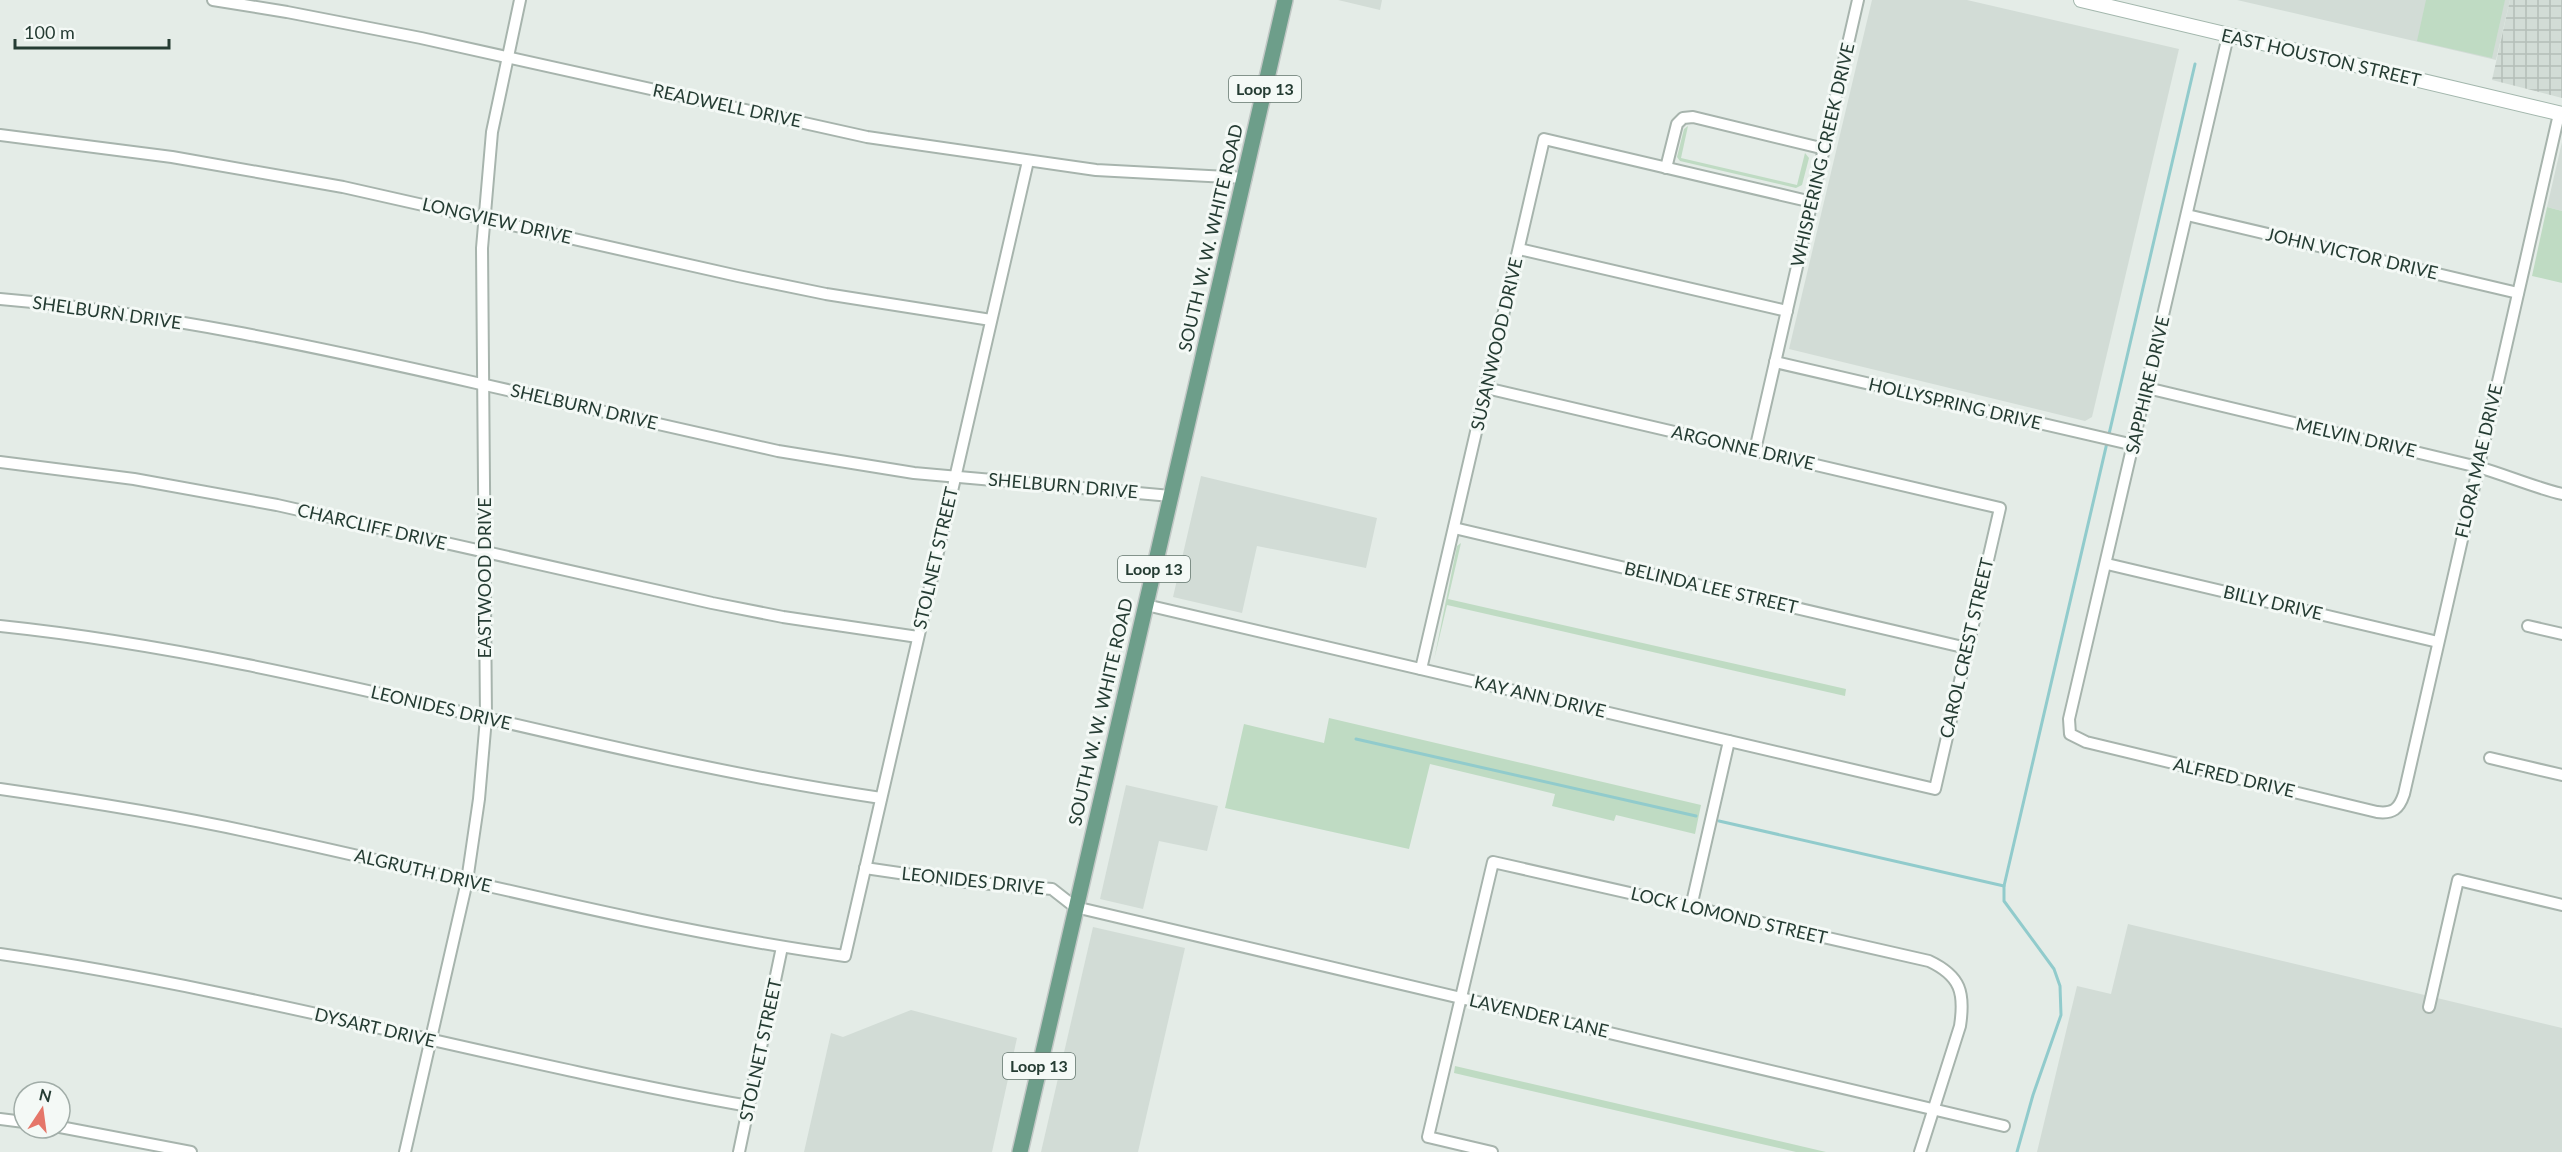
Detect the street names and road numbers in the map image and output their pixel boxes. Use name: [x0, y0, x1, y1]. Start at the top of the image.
street label: EAST HOUSTON STREET: [2219, 23, 2423, 91]
street label: WHISPERING CREEK DRIVE: [1786, 41, 1859, 269]
road number: Loop 13: [1229, 76, 1301, 102]
street label: READWELL DRIVE: [651, 79, 804, 132]
street label: SOUTH W. W. WHITE ROAD: [1173, 122, 1247, 354]
street label: LONGVIEW DRIVE: [420, 192, 574, 248]
street label: JOHN VICTOR DRIVE: [2264, 223, 2440, 284]
street label: SUSANWOOD DRIVE: [1465, 255, 1527, 432]
street label: SHELBURN DRIVE: [31, 291, 183, 333]
street label: SAPPHIRE DRIVE: [2120, 314, 2174, 456]
street label: HOLLYSPRING DRIVE: [1867, 372, 2044, 434]
street label: SHELBURN DRIVE: [509, 378, 660, 434]
street label: FLORA MAE DRIVE: [2450, 382, 2506, 540]
street label: MELVIN DRIVE: [2294, 412, 2419, 462]
street label: ARGONNE DRIVE: [1670, 420, 1817, 474]
street label: SHELBURN DRIVE: [987, 467, 1139, 503]
street label: STOLNET STREET: [908, 484, 962, 631]
street label: EASTWOOD DRIVE: [473, 497, 495, 659]
street label: CHARCLIFF DRIVE: [295, 498, 449, 554]
street label: CAROL CREST STREET: [1935, 555, 1998, 740]
road number: Loop 13: [1118, 556, 1190, 582]
street label: BELINDA LEE STREET: [1622, 556, 1800, 618]
street label: BILLY DRIVE: [2221, 580, 2325, 624]
street label: SOUTH W. W. WHITE ROAD: [1063, 596, 1137, 828]
street label: KAY ANN DRIVE: [1472, 670, 1608, 722]
street label: LEONIDES DRIVE: [369, 680, 514, 734]
street label: ALFRED DRIVE: [2171, 752, 2297, 802]
street label: ALGRUTH DRIVE: [353, 844, 494, 896]
street label: LEONIDES DRIVE: [901, 862, 1046, 898]
street label: LOCK LOMOND STREET: [1629, 882, 1830, 948]
street label: STOLNET STREET: [734, 976, 786, 1123]
street label: LAVENDER LANE: [1467, 988, 1611, 1042]
street label: DYSART DRIVE: [312, 1002, 438, 1052]
road number: Loop 13: [1003, 1053, 1075, 1079]

